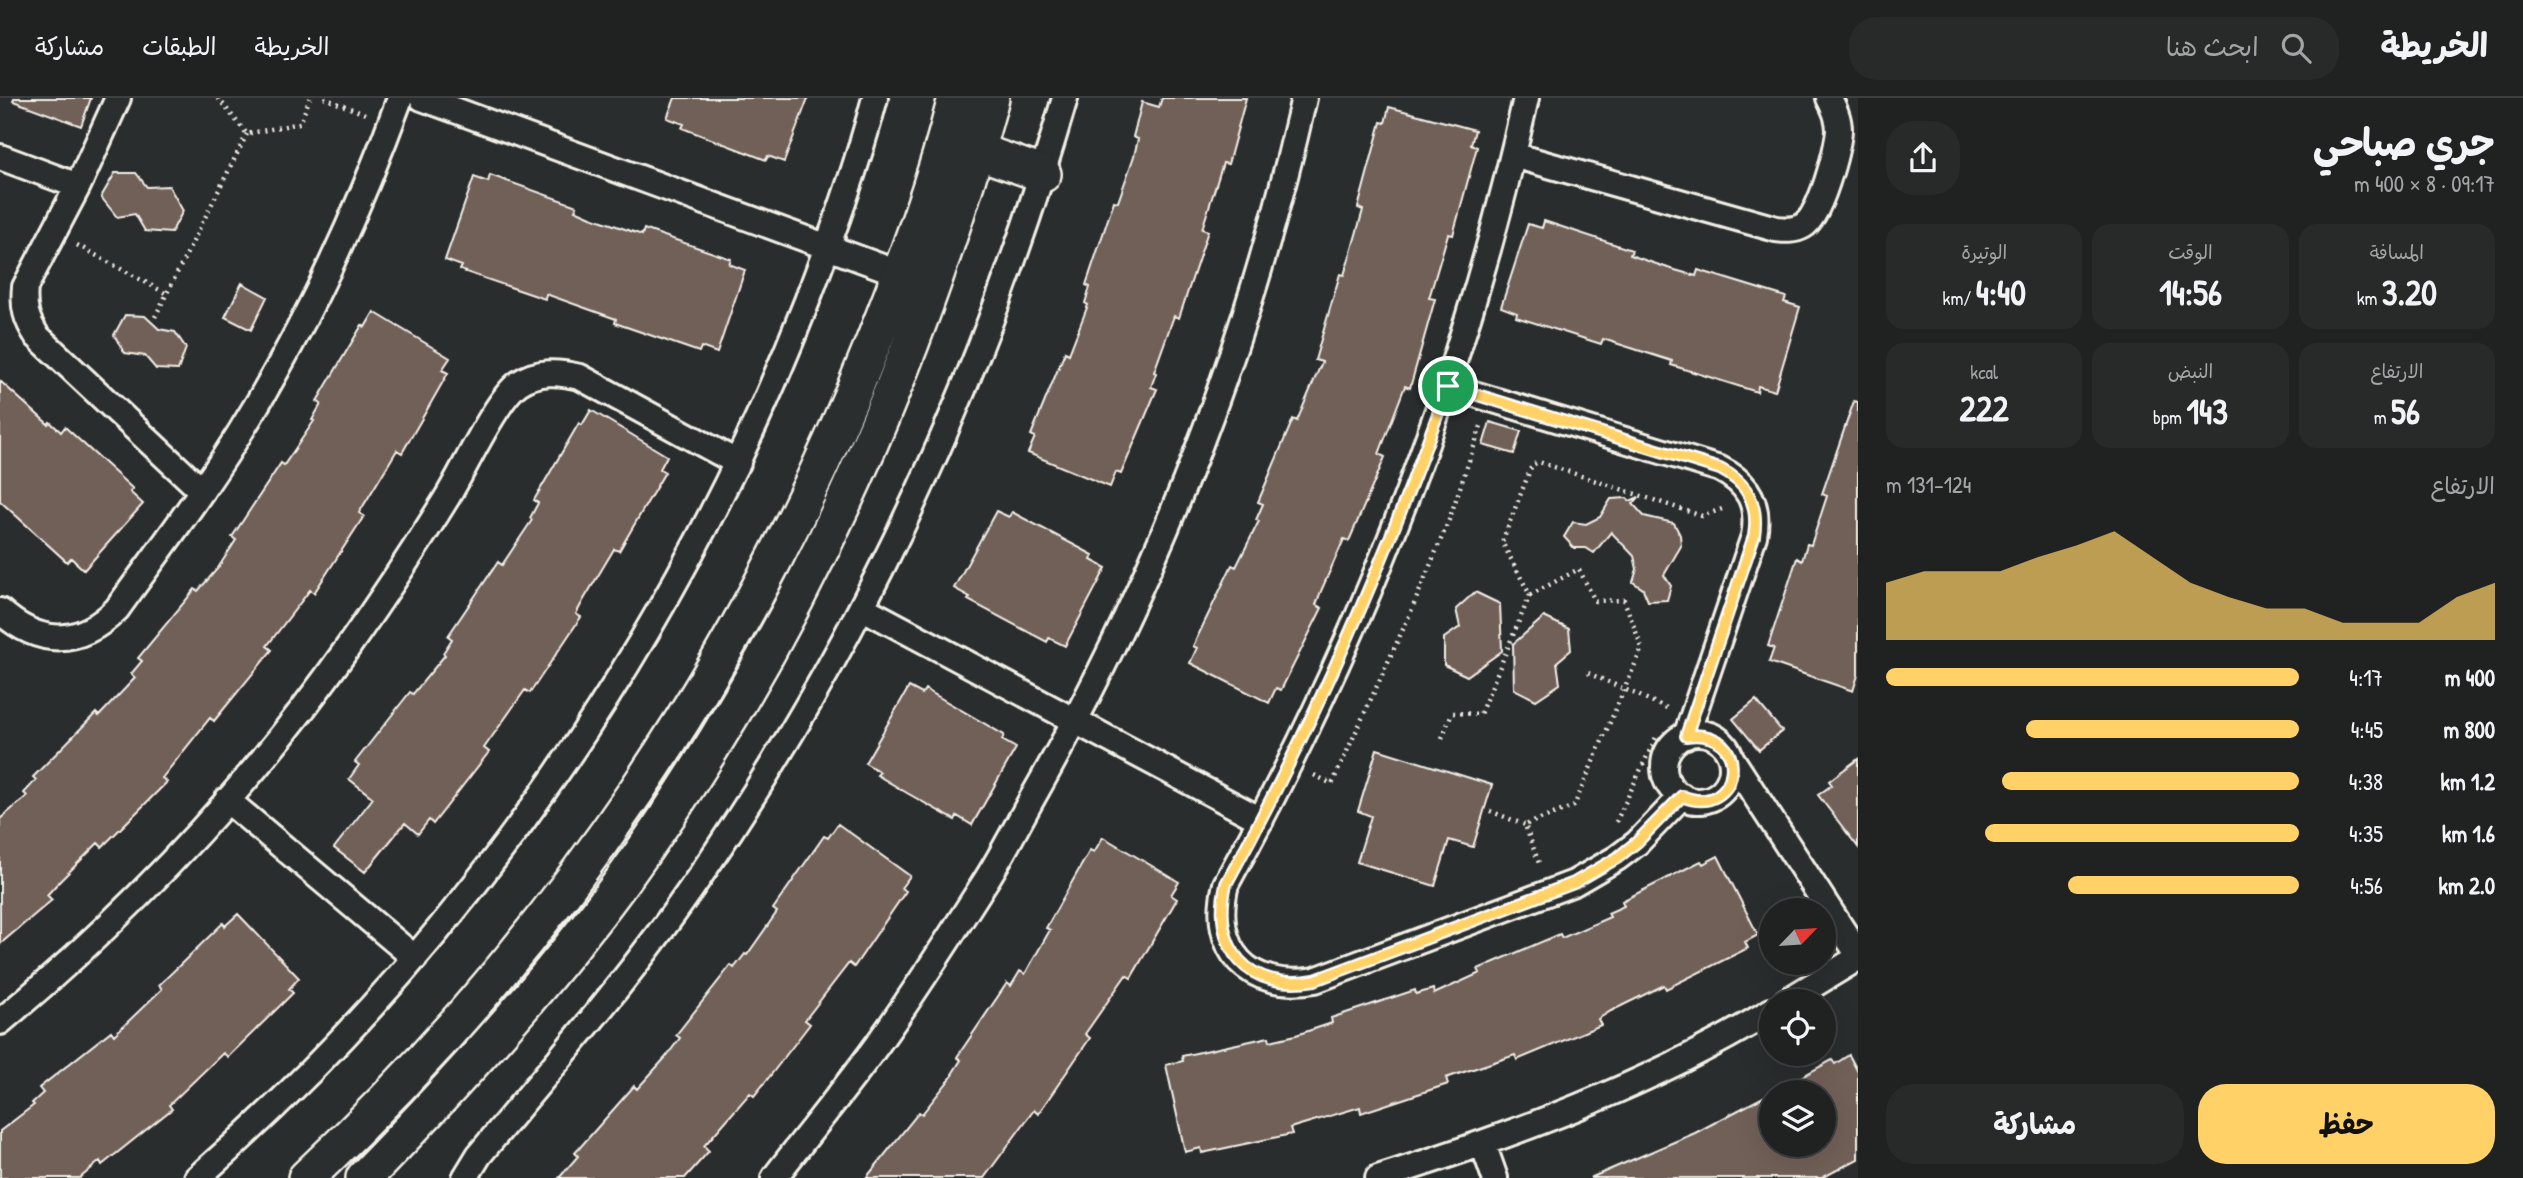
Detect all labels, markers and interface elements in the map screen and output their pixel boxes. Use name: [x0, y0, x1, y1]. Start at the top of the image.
search box: [1849, 17, 2339, 80]
text: الخريطة: [2381, 23, 2488, 67]
text: ابحث هنا: [2166, 29, 2259, 64]
icon: search: [2277, 29, 2315, 67]
text: مشاركة: [35, 30, 104, 62]
text: الطبقات: [142, 30, 217, 62]
text: الخريطة: [255, 30, 329, 62]
text: جري صباحي: [2313, 116, 2495, 168]
button: share: [1886, 121, 1960, 195]
text: 09:17 · 8 × 400 m: [2354, 168, 2495, 199]
text: الوتيرة: [1961, 239, 2007, 265]
text: الوقت: [2168, 239, 2213, 265]
text: المسافة: [2370, 239, 2424, 265]
text: 4:40: [1976, 269, 2026, 316]
text: 14:56: [2159, 269, 2222, 316]
text: 3.20: [2382, 269, 2437, 316]
text: /km: [1943, 285, 1976, 311]
text: km: [2357, 285, 2382, 311]
pin: [1418, 356, 1478, 416]
text: النبض: [2168, 358, 2213, 384]
text: الارتفاع: [2370, 358, 2423, 384]
text: kcal: [1970, 359, 1998, 385]
icon: arrive: [1429, 367, 1467, 405]
text: 222: [1960, 385, 2009, 432]
text: 143: [2186, 388, 2228, 435]
text: 56: [2391, 388, 2420, 435]
text: bpm: [2153, 404, 2186, 430]
text: m: [2374, 404, 2391, 430]
text: 124–131 m: [1886, 469, 1971, 500]
text: الارتفاع: [2431, 470, 2495, 501]
text: 4:17: [2349, 662, 2383, 693]
text: 400 m: [2445, 662, 2495, 693]
text: 4:45: [2351, 714, 2383, 745]
text: 800 m: [2443, 714, 2495, 745]
text: 4:38: [2349, 766, 2383, 797]
text: 1.2 km: [2440, 766, 2495, 797]
text: 4:35: [2349, 818, 2383, 849]
text: 1.6 km: [2442, 818, 2495, 849]
text: 4:56: [2350, 870, 2383, 901]
text: 2.0 km: [2439, 870, 2495, 901]
north arrow: [1759, 898, 1836, 975]
map controls: [1759, 898, 1836, 1157]
button: locate: [1759, 989, 1836, 1066]
button: layers: [1759, 1080, 1836, 1157]
button: مشاركة: [1886, 1084, 2184, 1164]
button: حفظ: [2198, 1084, 2495, 1164]

